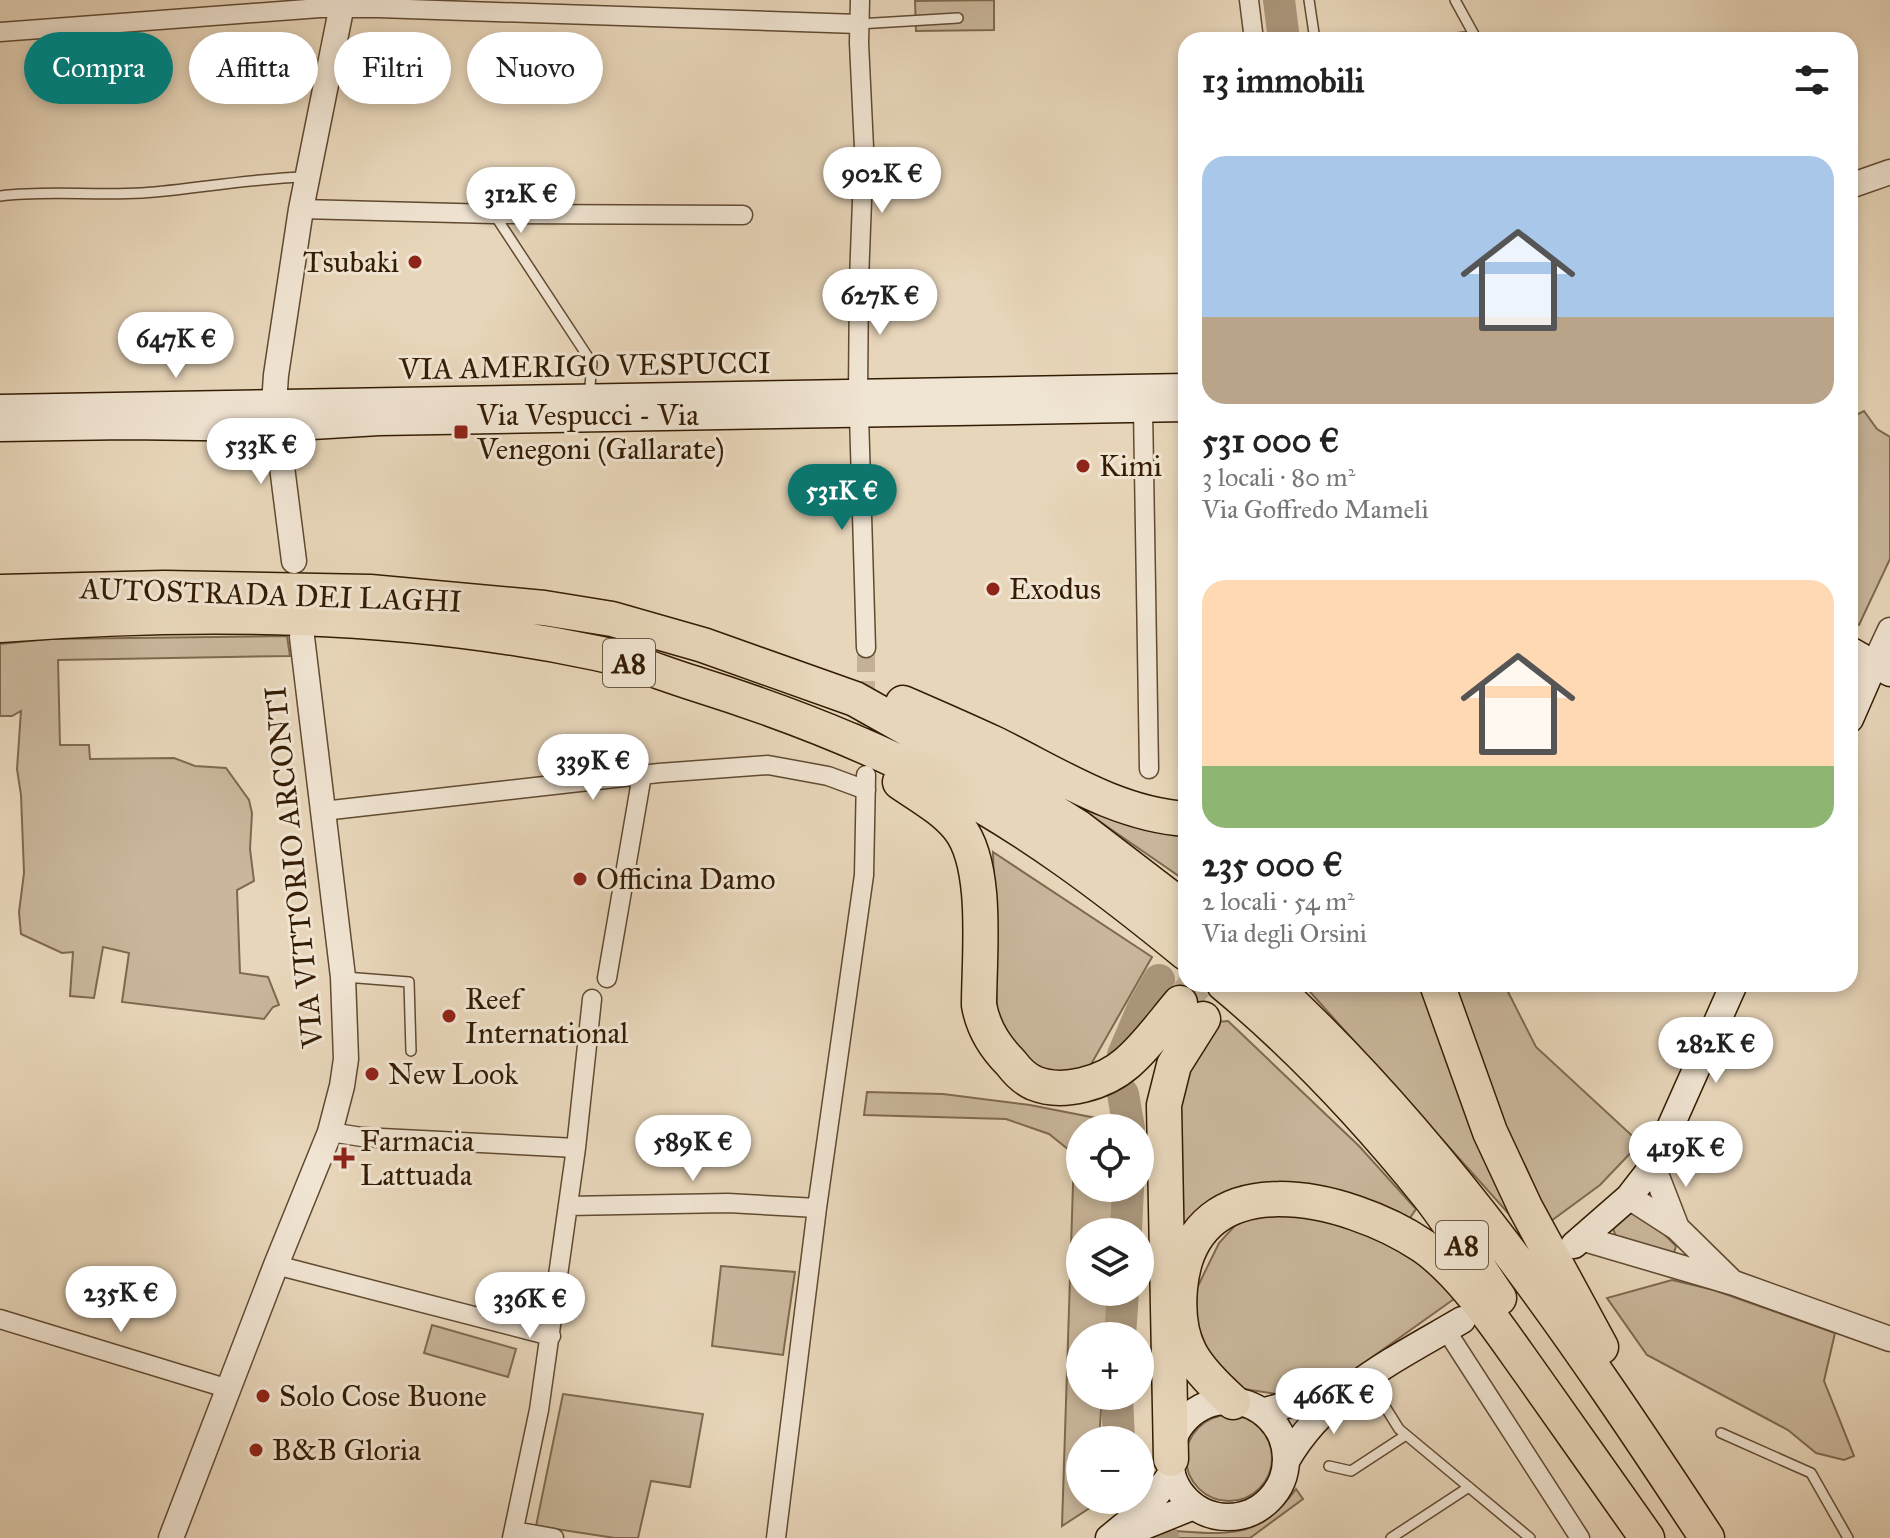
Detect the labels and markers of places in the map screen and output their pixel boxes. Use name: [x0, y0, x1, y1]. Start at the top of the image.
pin: 902K €: [817, 147, 947, 215]
pin: 312K €: [456, 167, 586, 235]
place label: Tsubaki: [303, 244, 399, 280]
marker: Tsubaki: [406, 253, 424, 271]
pin: 627K €: [815, 269, 945, 337]
pin: 647K €: [111, 312, 241, 380]
place label: Via Vespucci - Via Venegoni (Gallarate): [476, 397, 725, 468]
pin: 533K €: [196, 418, 326, 486]
marker: Via Vespucci - Via Venegoni (Gallarate): [452, 423, 470, 441]
place label: Kimi: [1099, 448, 1162, 484]
marker: Kimi: [1074, 457, 1092, 475]
pin: 531K €: [777, 464, 907, 532]
place label: Exodus: [1009, 571, 1101, 607]
marker: Exodus: [984, 580, 1002, 598]
pin: 339K €: [528, 734, 658, 802]
place label: Officina Damo: [596, 861, 776, 897]
marker: Officina Damo: [571, 870, 589, 888]
place label: Reef International: [465, 981, 629, 1051]
marker: Reef International: [440, 1007, 458, 1025]
pin: 282K €: [1651, 1017, 1781, 1085]
place label: New Look: [388, 1056, 518, 1092]
marker: New Look: [363, 1065, 381, 1083]
pin: 589K €: [628, 1115, 758, 1183]
pin: 419K €: [1621, 1121, 1751, 1189]
place label: Farmacia Lattuada: [360, 1123, 475, 1193]
marker: Farmacia Lattuada: [335, 1149, 353, 1167]
pin: 235K €: [56, 1266, 186, 1334]
pin: 336K €: [465, 1272, 595, 1340]
pin: 466K €: [1269, 1368, 1399, 1436]
place label: Solo Cose Buone: [279, 1378, 487, 1414]
marker: Solo Cose Buone: [254, 1387, 272, 1405]
place label: B&B Gloria: [272, 1432, 421, 1468]
marker: B&B Gloria: [247, 1441, 265, 1459]

